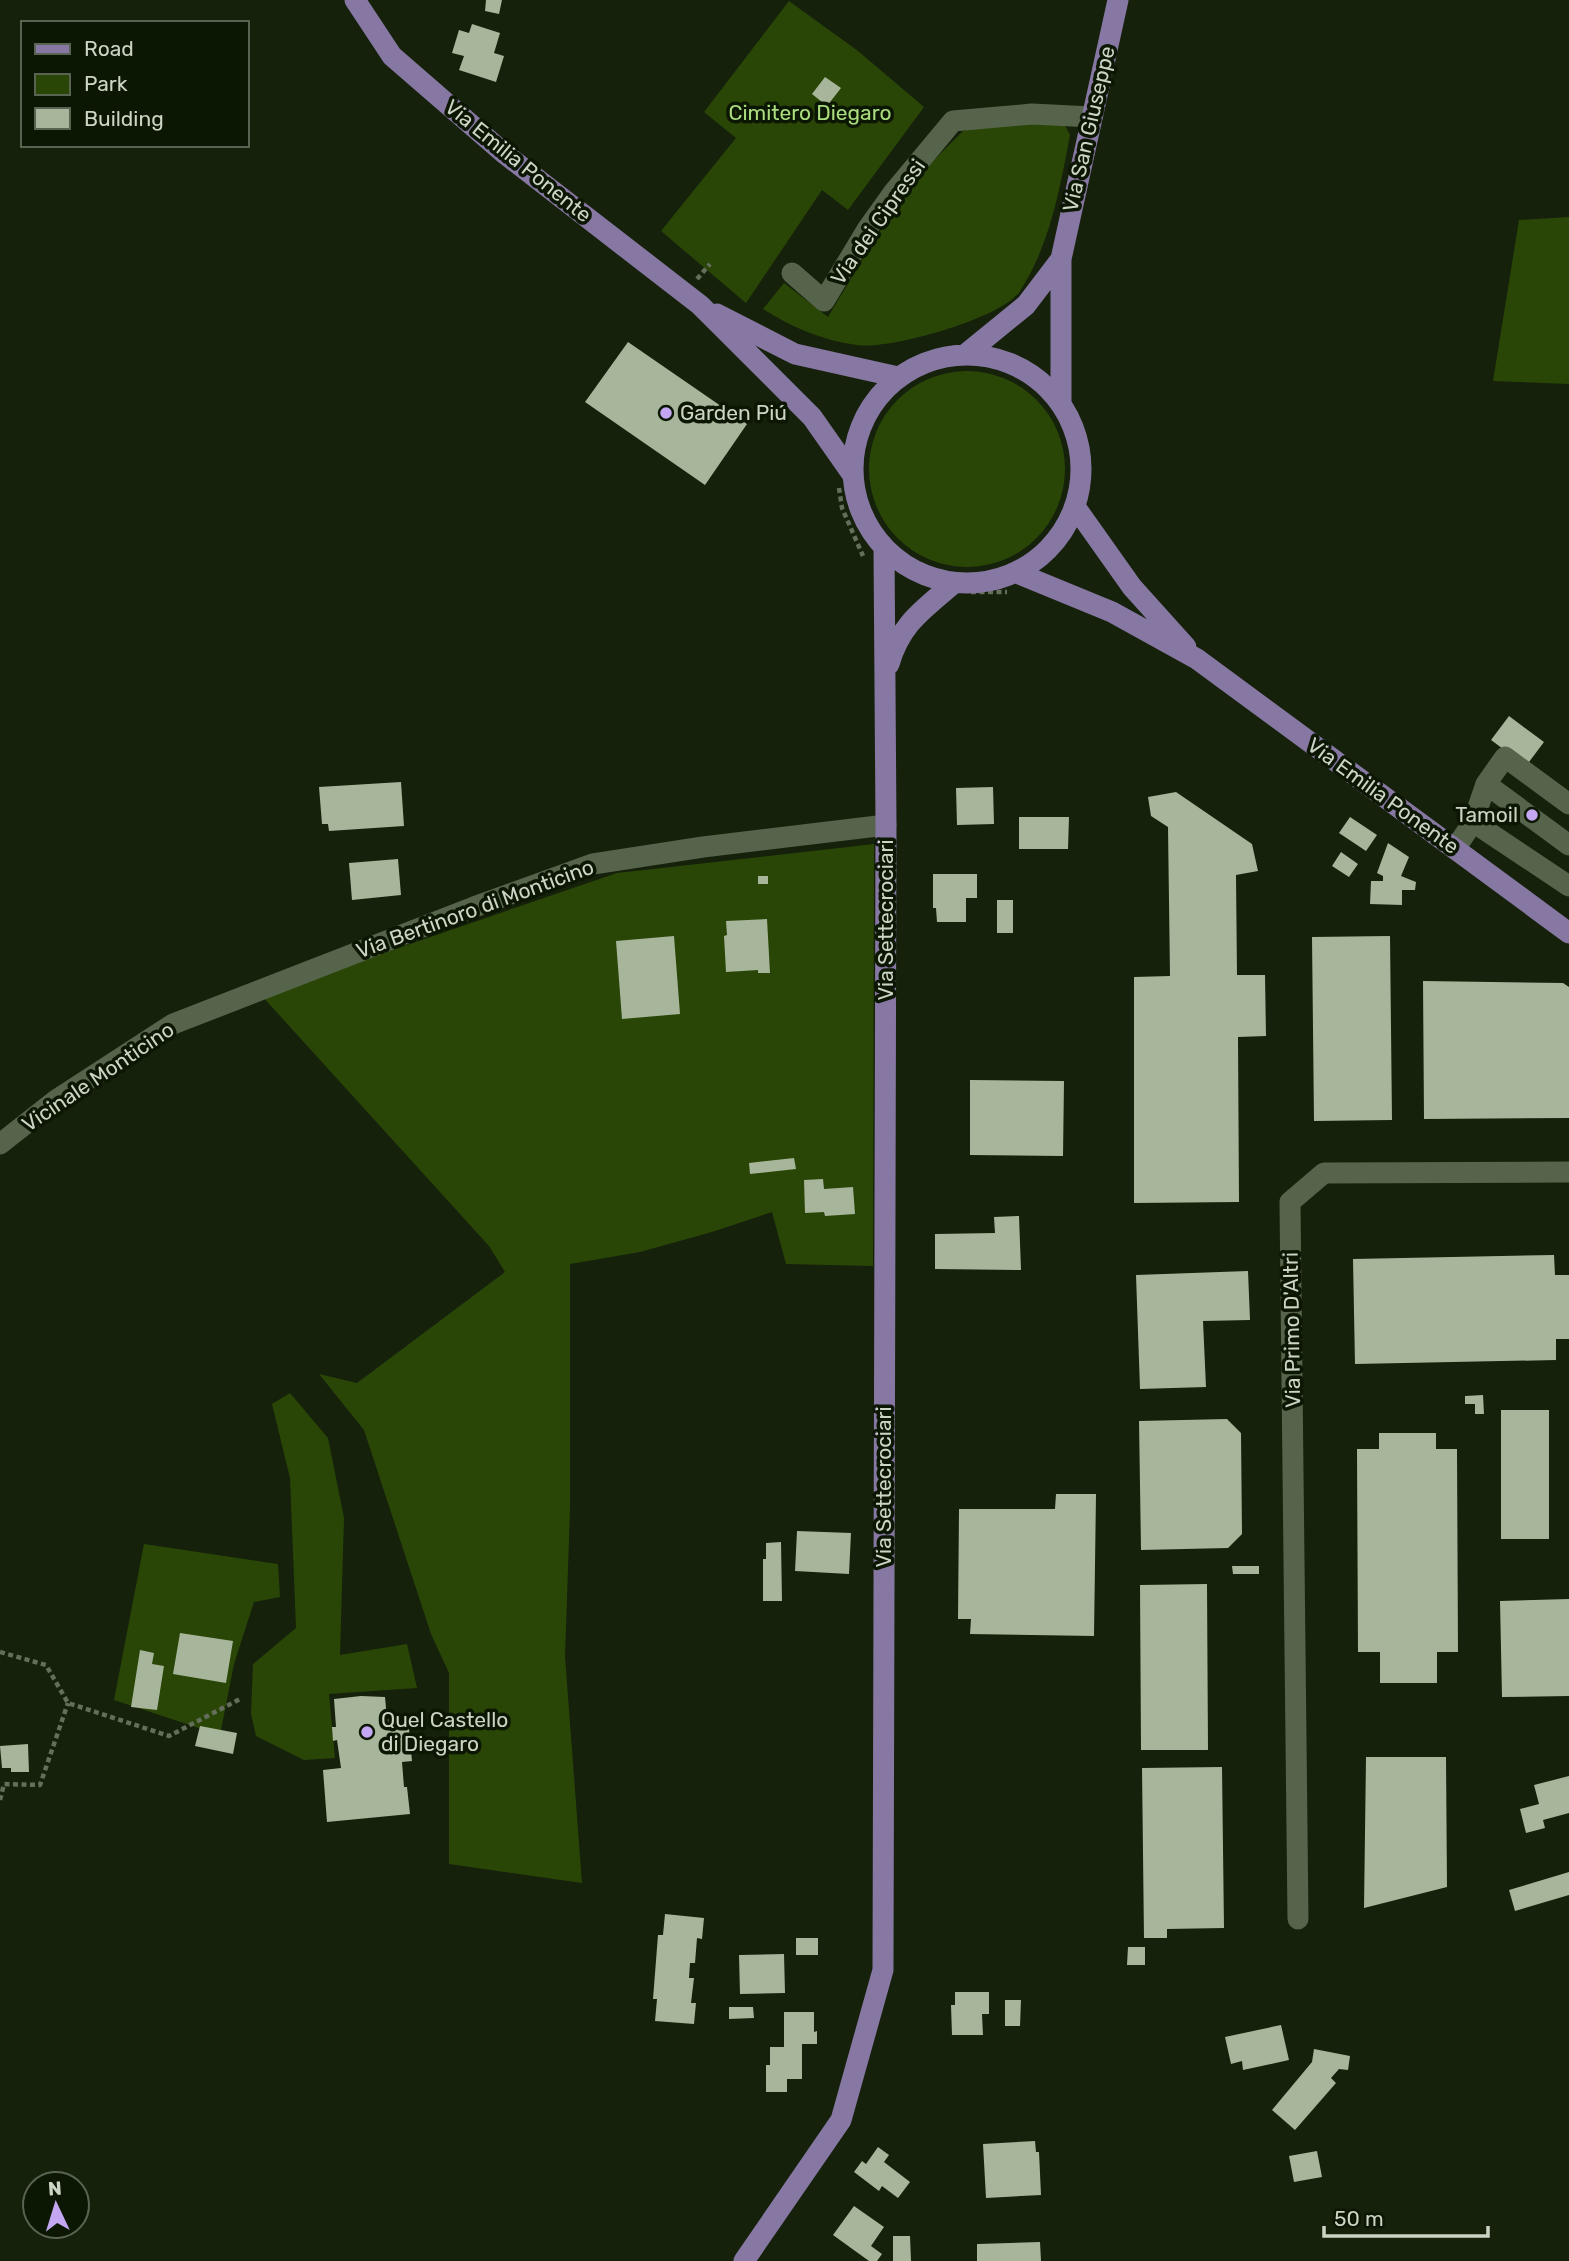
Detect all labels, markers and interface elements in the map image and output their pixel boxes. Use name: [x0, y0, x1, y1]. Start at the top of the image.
legend: [21, 21, 248, 147]
text: Road: [84, 36, 134, 61]
street label: Via San Giuseppe: [1057, 44, 1120, 214]
text: Park: [84, 71, 128, 96]
street label: Via Emilia Ponente: [440, 94, 597, 227]
park label: Cimitero Diegaro: [728, 100, 892, 125]
text: Building: [84, 106, 164, 131]
street label: Via dei Cipressi: [825, 154, 930, 289]
place label: Garden Piú: [680, 400, 787, 425]
marker: Garden Piú: [658, 405, 674, 421]
street label: Via Emilia Ponente: [1303, 732, 1464, 859]
place label: Tamoil: [1455, 802, 1518, 827]
marker: Tamoil: [1524, 807, 1540, 823]
street label: Via Settecrociari: [873, 839, 898, 1001]
street label: Via Bertinoro di Monticino: [353, 854, 597, 963]
street label: Vicinale Monticino: [17, 1017, 178, 1137]
street label: Via Primo D'Altri: [1278, 1252, 1305, 1408]
street label: Via Settecrociari: [871, 1406, 896, 1568]
place label: Quel Castello di Diegaro: [381, 1707, 508, 1756]
marker: Quel Castello di Diegaro: [359, 1724, 375, 1740]
north arrow: [21, 2170, 91, 2240]
text: N: [47, 2177, 62, 2200]
scale bar: [1324, 2194, 1488, 2238]
text: 50 m: [1334, 2206, 1384, 2231]

